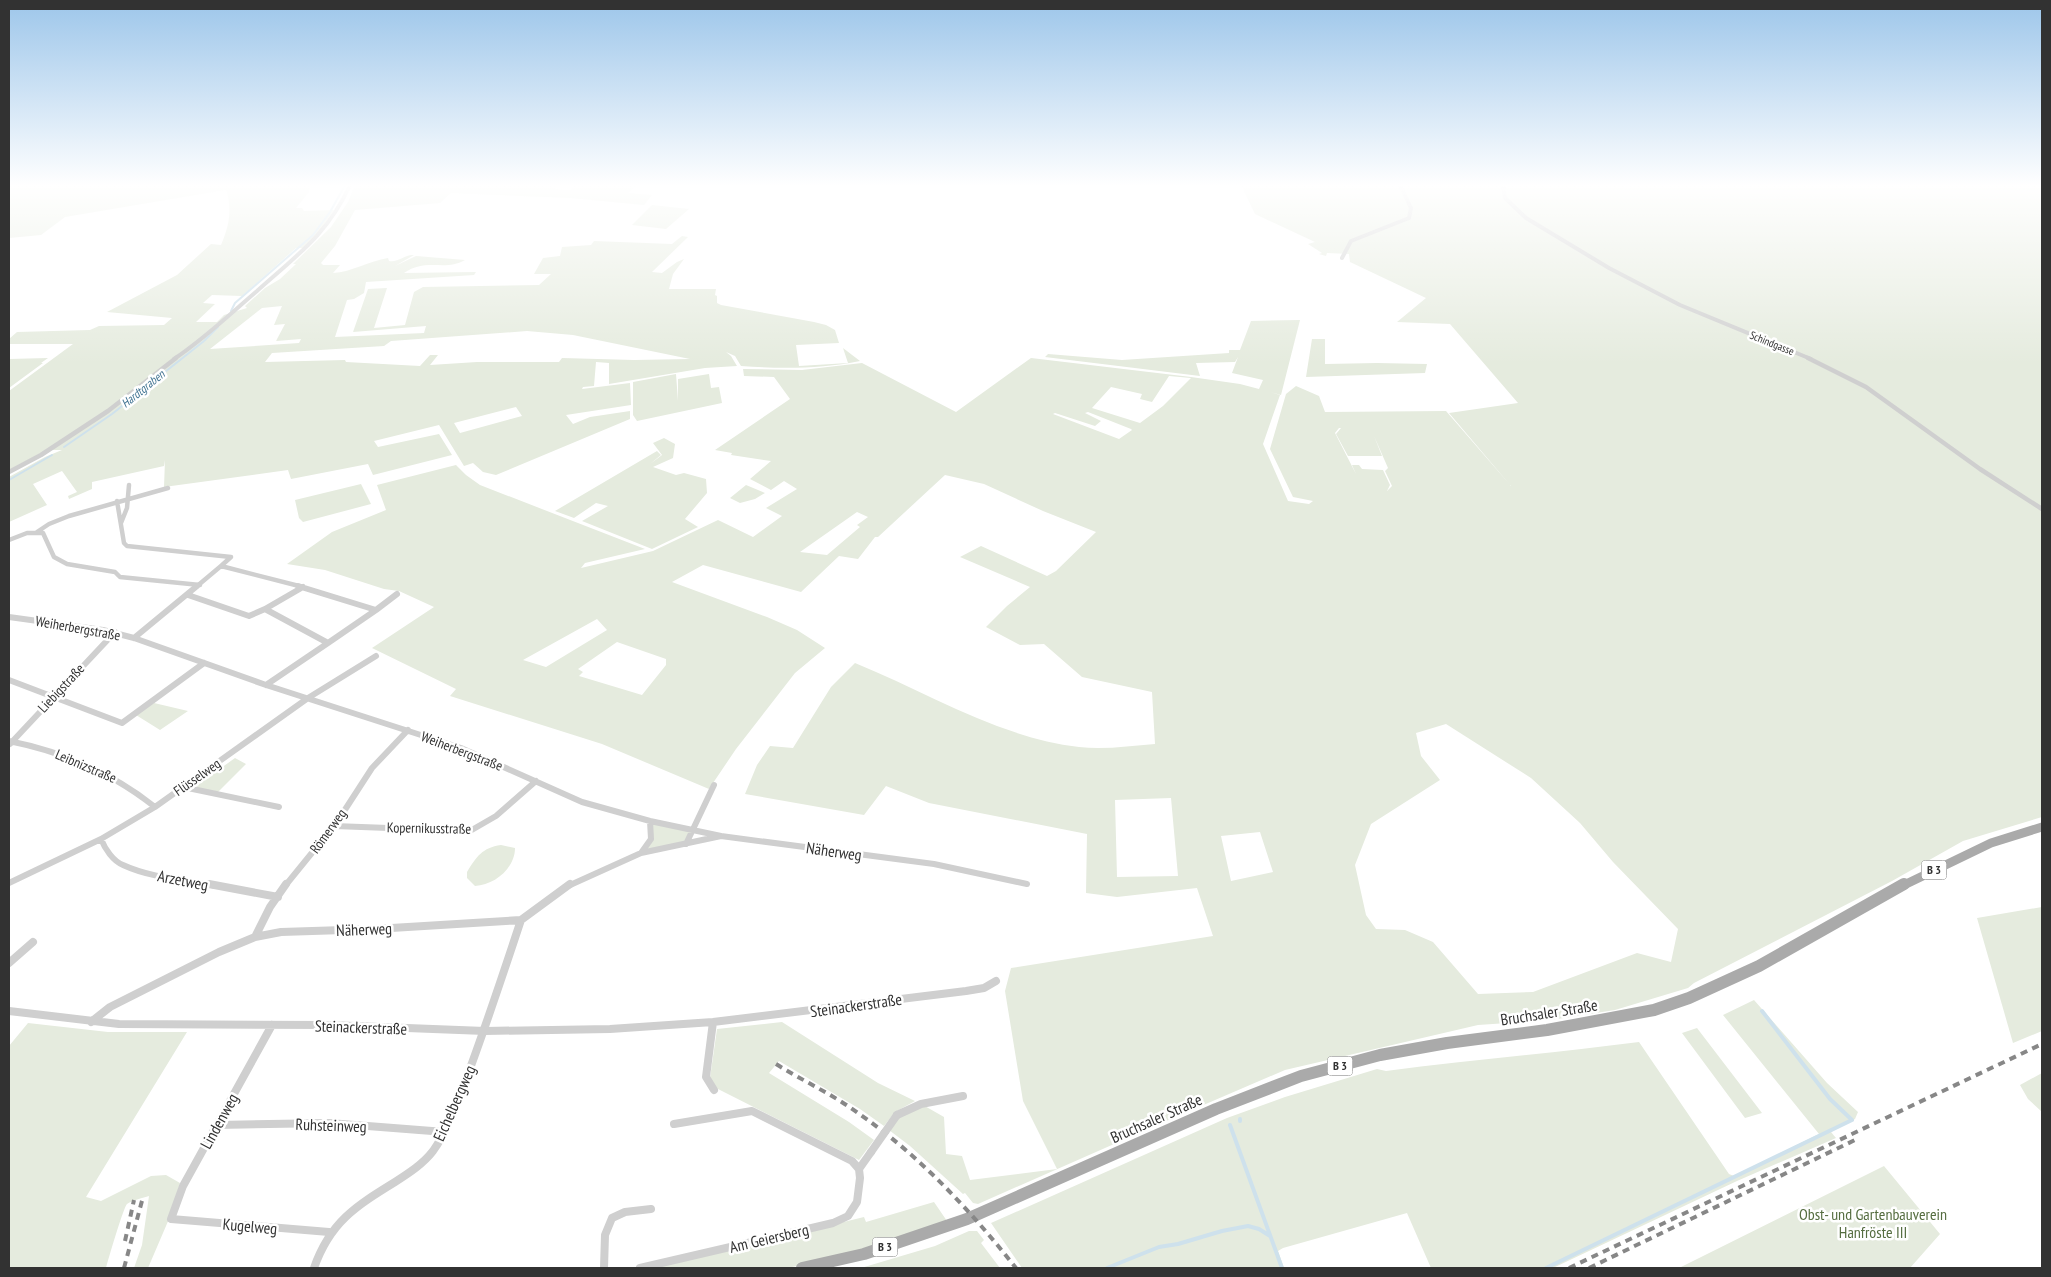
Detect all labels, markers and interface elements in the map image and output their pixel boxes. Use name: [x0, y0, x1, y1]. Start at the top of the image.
street label: Schindgasse: [1748, 328, 1797, 358]
water label: Hardtgraben: [118, 366, 168, 411]
street label: Weiherbergstraße: [34, 612, 122, 644]
street label: Liebigstraße: [34, 660, 88, 716]
street label: Weiherbergstraße: [419, 727, 506, 775]
street label: Leibnizstraße: [53, 745, 120, 787]
street label: Flüsselweg: [170, 754, 224, 800]
street label: Römerweg: [306, 805, 350, 857]
street label: Kopernikusstraße: [387, 818, 471, 838]
street label: Näherweg: [805, 837, 863, 865]
road number: B 3: [1922, 860, 1946, 880]
street label: Arzetweg: [156, 865, 210, 895]
street label: Näherweg: [336, 918, 392, 940]
street label: Steinackerstraße: [809, 989, 903, 1021]
street label: Bruchsaler Straße: [1499, 994, 1599, 1030]
street label: Steinackerstraße: [314, 1015, 408, 1039]
road number: B 3: [1328, 1056, 1352, 1076]
street label: Eichelbergweg: [428, 1062, 480, 1144]
street label: Bruchsaler Straße: [1107, 1089, 1205, 1147]
street label: Lindenweg: [196, 1090, 242, 1152]
street label: Ruhsteinweg: [295, 1114, 367, 1136]
park label: Obst- und Gartenbauverein Hanfröste III: [1799, 1204, 1947, 1242]
street label: Kugelweg: [222, 1214, 278, 1238]
street label: Am Geiersberg: [727, 1219, 811, 1257]
road number: B 3: [872, 1238, 898, 1256]

